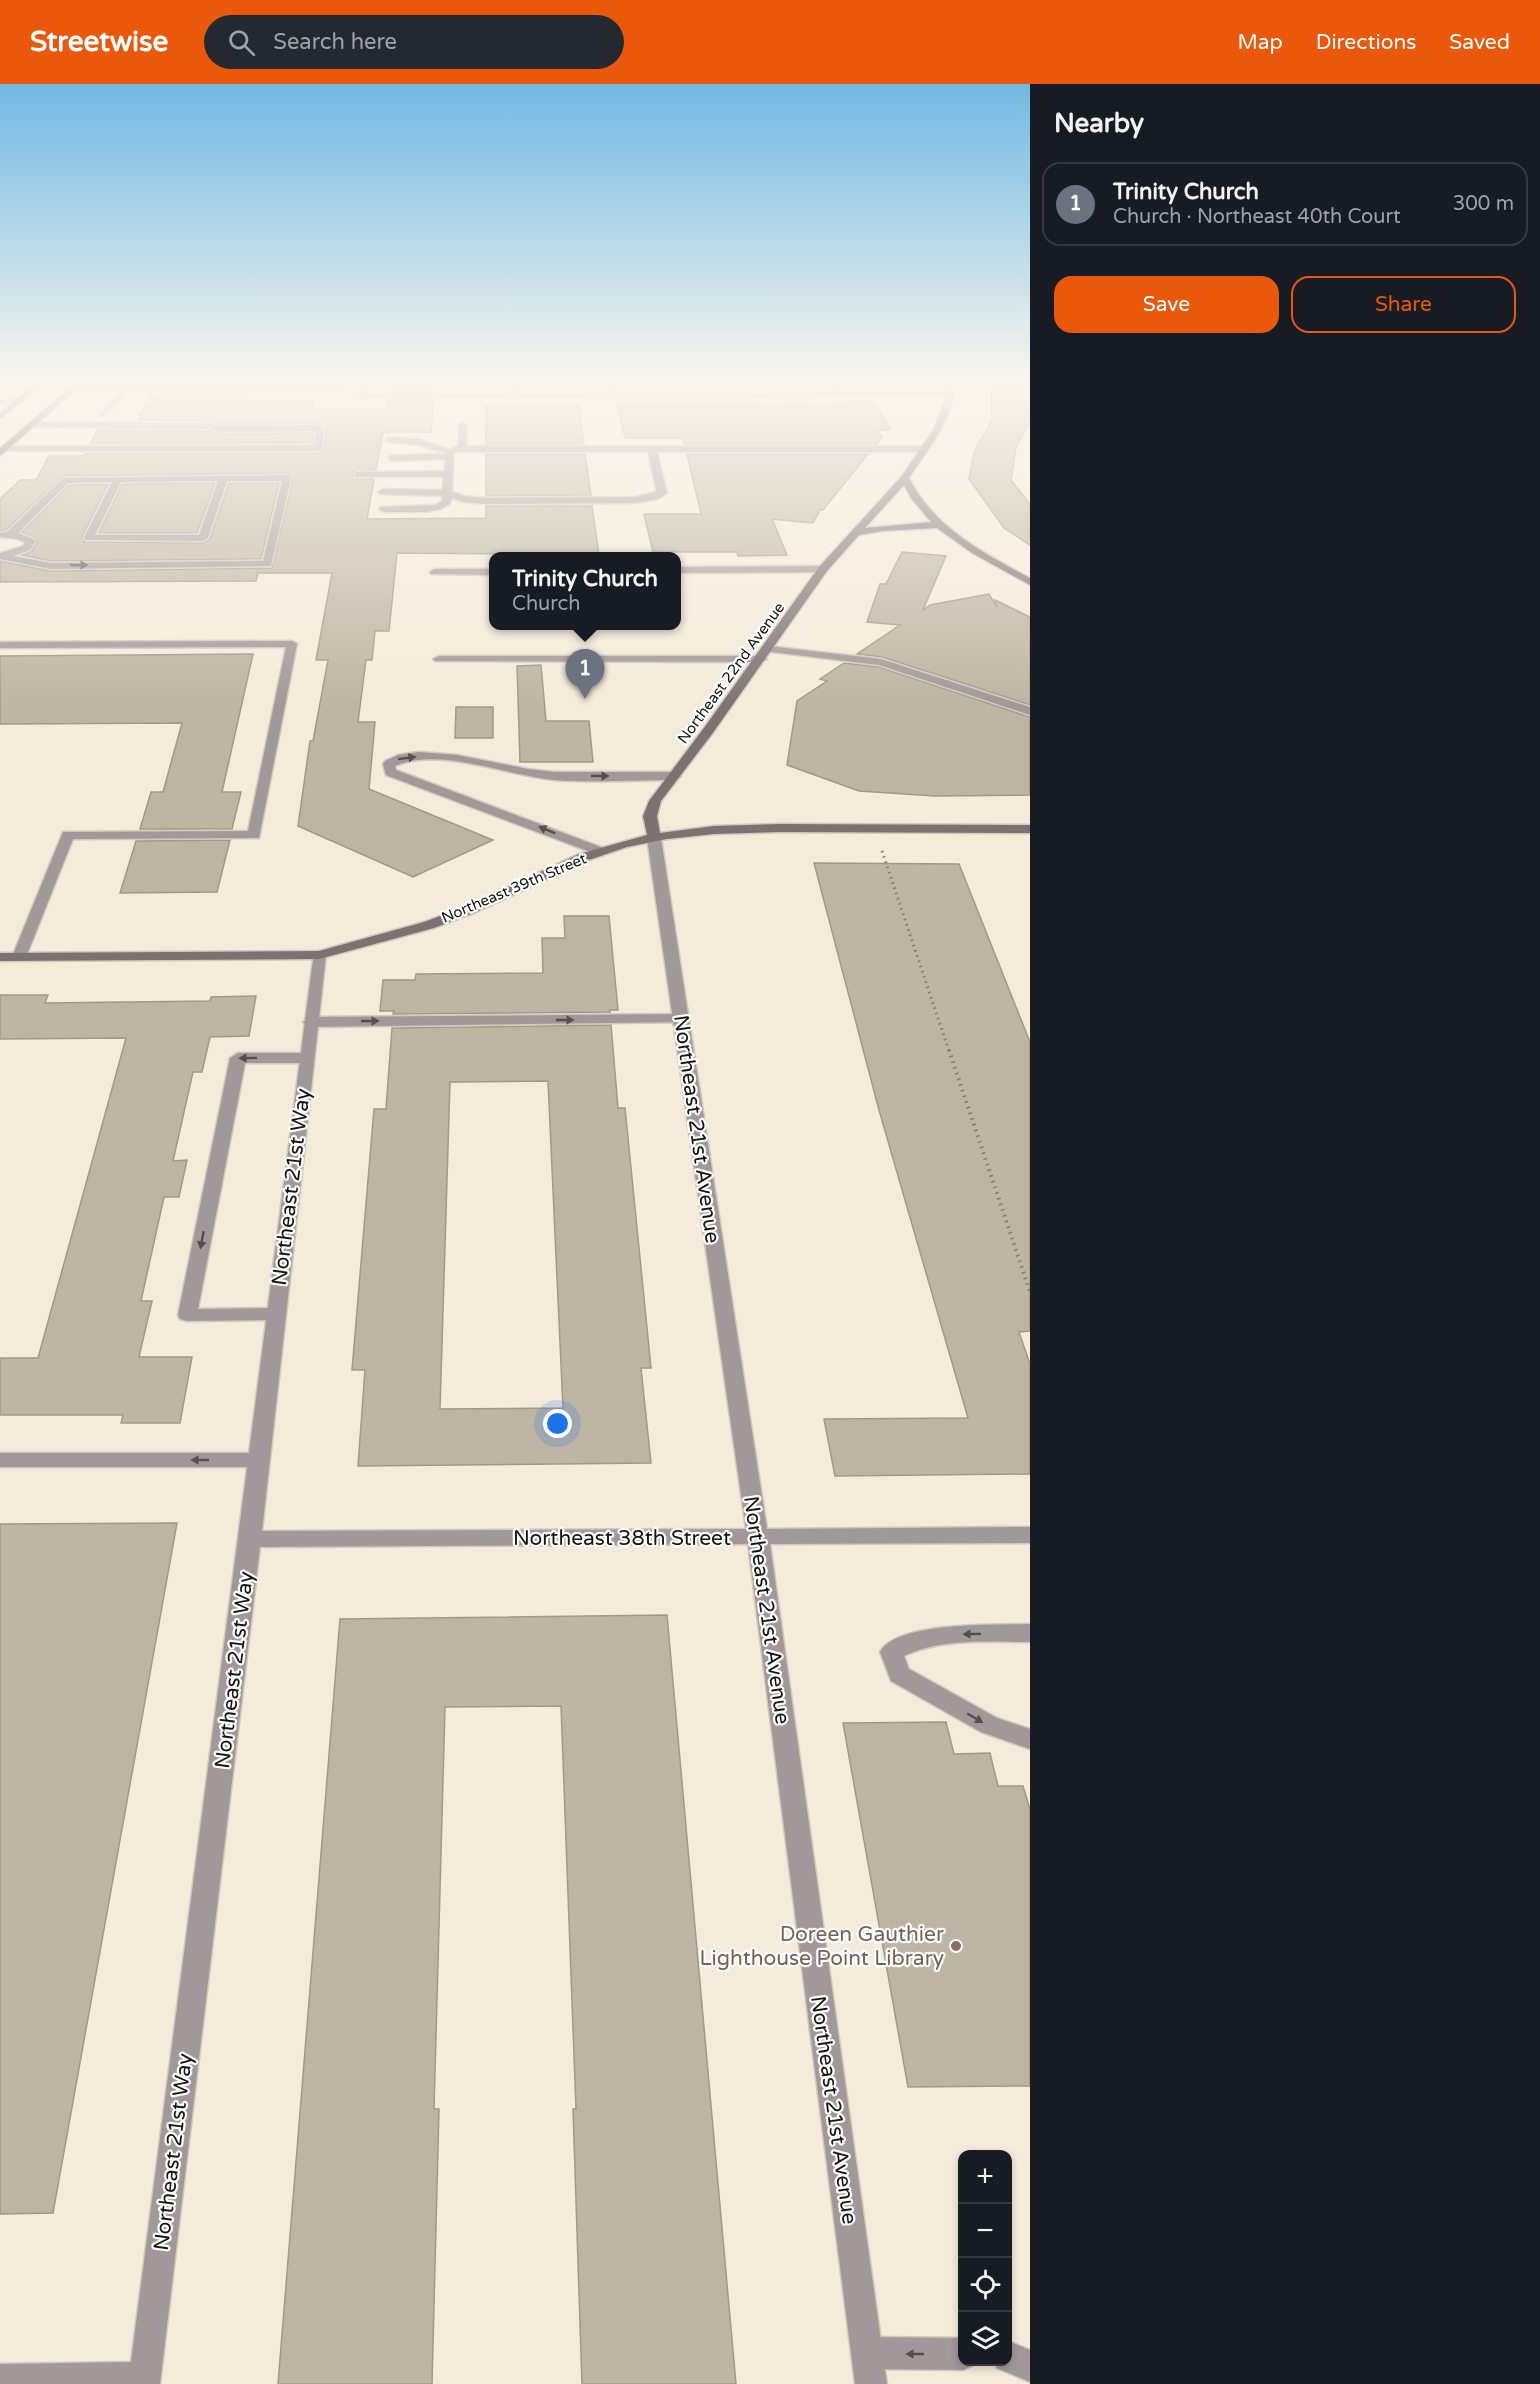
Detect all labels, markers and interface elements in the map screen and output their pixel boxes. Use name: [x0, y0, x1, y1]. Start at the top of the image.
search box: [204, 15, 624, 69]
text: Streetwise: [30, 25, 168, 59]
icon: search: [225, 26, 258, 59]
text: Search here: [273, 29, 397, 55]
text: Map: [1237, 30, 1283, 55]
text: Directions: [1316, 30, 1416, 55]
text: Saved: [1449, 30, 1510, 55]
text: Nearby: [1054, 108, 1144, 139]
text: Trinity Church: [1113, 179, 1259, 205]
text: 1: [1069, 192, 1082, 216]
text: 300 m: [1453, 192, 1514, 216]
text: Church · Northeast 40th Court: [1113, 205, 1401, 229]
button: Save: [1054, 276, 1279, 333]
button: Share: [1291, 276, 1516, 333]
popup: [489, 552, 681, 630]
one-way arrow: [69, 561, 88, 570]
text: Trinity Church: [512, 566, 658, 592]
text: Church: [512, 592, 580, 616]
street label: Northeast 22nd Avenue: [674, 599, 788, 747]
pin: 1: [566, 650, 604, 699]
one-way arrow: [398, 753, 417, 762]
one-way arrow: [591, 771, 610, 781]
one-way arrow: [538, 825, 556, 834]
street label: Northeast 39th Street: [439, 849, 589, 927]
street label: Northeast 21st Avenue: [668, 1013, 725, 1245]
one-way arrow: [555, 1015, 574, 1025]
one-way arrow: [360, 1016, 379, 1026]
one-way arrow: [238, 1054, 257, 1063]
street label: Northeast 21st Way: [267, 1087, 316, 1287]
one-way arrow: [197, 1230, 206, 1249]
your location: [543, 1409, 572, 1438]
one-way arrow: [191, 1455, 210, 1465]
street label: Northeast 21st Avenue: [738, 1494, 795, 1726]
street label: Northeast 38th Street: [513, 1526, 731, 1551]
street label: Northeast 21st Way: [210, 1570, 259, 1770]
one-way arrow: [962, 1629, 981, 1638]
one-way arrow: [967, 1713, 984, 1723]
place label: Doreen Gauthier Lighthouse Point Library: [700, 1922, 944, 1971]
marker: Doreen Gauthier Lighthouse Point Library: [949, 1939, 963, 1953]
street label: Northeast 21st Avenue: [805, 1994, 862, 2226]
street label: Northeast 21st Way: [149, 2052, 198, 2252]
map controls: [958, 2150, 1012, 2366]
button: +: [958, 2150, 1012, 2204]
button: −: [958, 2204, 1012, 2258]
button: locate: [958, 2258, 1012, 2312]
button: layers: [958, 2312, 1012, 2366]
one-way arrow: [905, 2349, 924, 2359]

